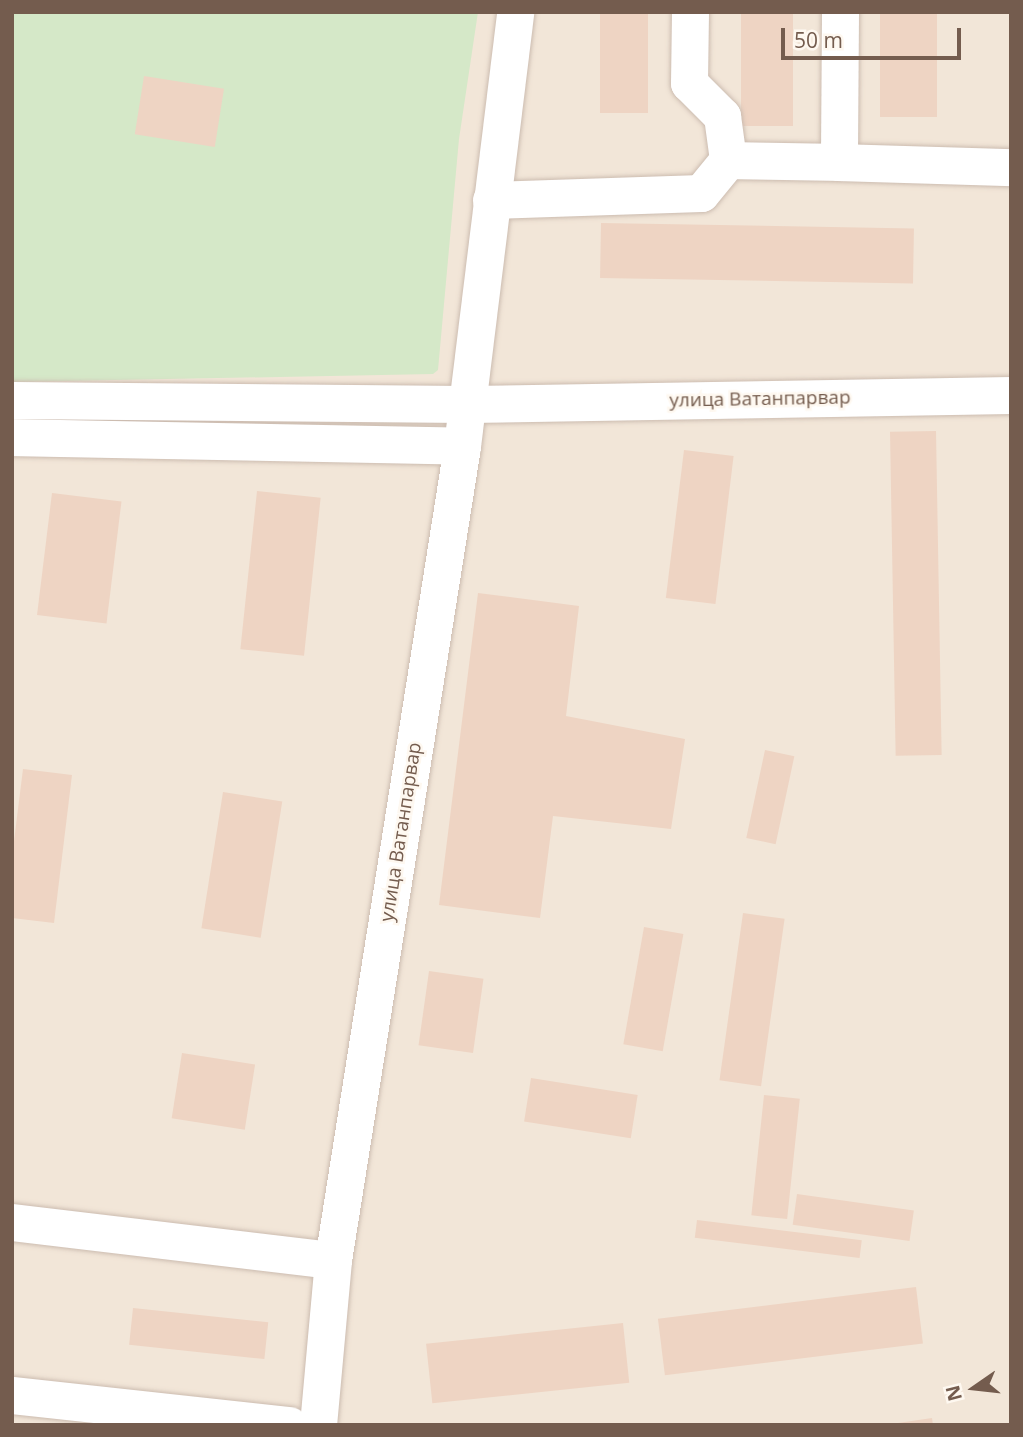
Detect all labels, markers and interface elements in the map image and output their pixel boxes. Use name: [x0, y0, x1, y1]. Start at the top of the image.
scale bar: [785, 14, 965, 58]
text: 50 m: [794, 26, 843, 54]
street label: улица Ватанпарвар: [669, 386, 851, 412]
street label: улица Ватанпарвар: [376, 741, 426, 923]
north arrow: [939, 1353, 1009, 1423]
text: N: [939, 1382, 968, 1404]

